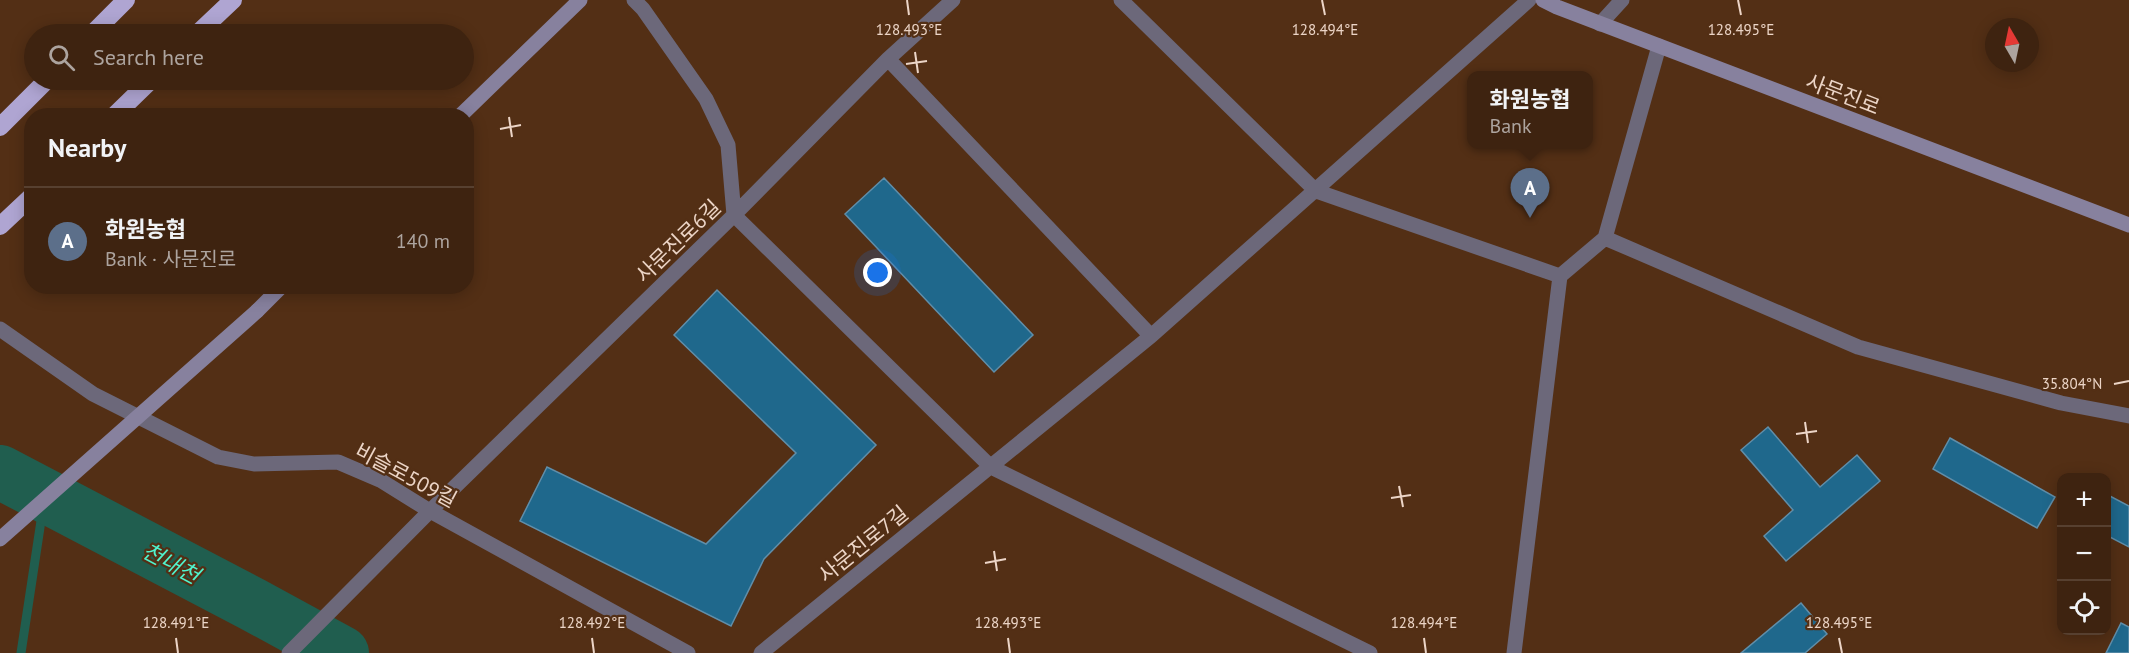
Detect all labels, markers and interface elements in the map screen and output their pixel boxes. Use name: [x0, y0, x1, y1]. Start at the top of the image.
north arrow: [1985, 18, 2039, 72]
text: 128.493°E: [876, 20, 942, 39]
text: 128.494°E: [1292, 20, 1358, 39]
text: 128.495°E: [1708, 20, 1774, 39]
search box: [24, 24, 474, 90]
icon: search: [45, 41, 78, 74]
text: Search here: [93, 43, 204, 71]
street label: 사문진로: [1802, 68, 1884, 120]
popup: [1467, 71, 1593, 149]
text: 화원농협: [1490, 85, 1570, 113]
text: Bank: [1490, 113, 1532, 139]
text: Nearby: [48, 131, 126, 164]
pin: A: [1510, 168, 1550, 218]
street label: 사문진로6길: [630, 194, 726, 288]
text: 화원농협: [105, 215, 186, 243]
text: A: [61, 228, 74, 254]
text: 140 m: [396, 228, 450, 254]
text: Bank · 사문진로: [105, 246, 236, 272]
your location: [863, 258, 892, 287]
text: 35.804°N: [2042, 374, 2102, 393]
street label: 비슬로509길: [350, 437, 462, 513]
map controls: [2057, 473, 2111, 635]
button: +: [2057, 473, 2111, 527]
street label: 사문진로7길: [813, 500, 913, 588]
button: −: [2057, 527, 2111, 581]
water label: 천내천: [138, 536, 207, 591]
button: locate: [2057, 581, 2111, 635]
text: 128.491°E: [143, 613, 209, 632]
text: 128.492°E: [559, 613, 625, 632]
text: 128.493°E: [975, 613, 1041, 632]
text: 128.494°E: [1391, 613, 1457, 632]
text: 128.495°E: [1806, 613, 1872, 632]

